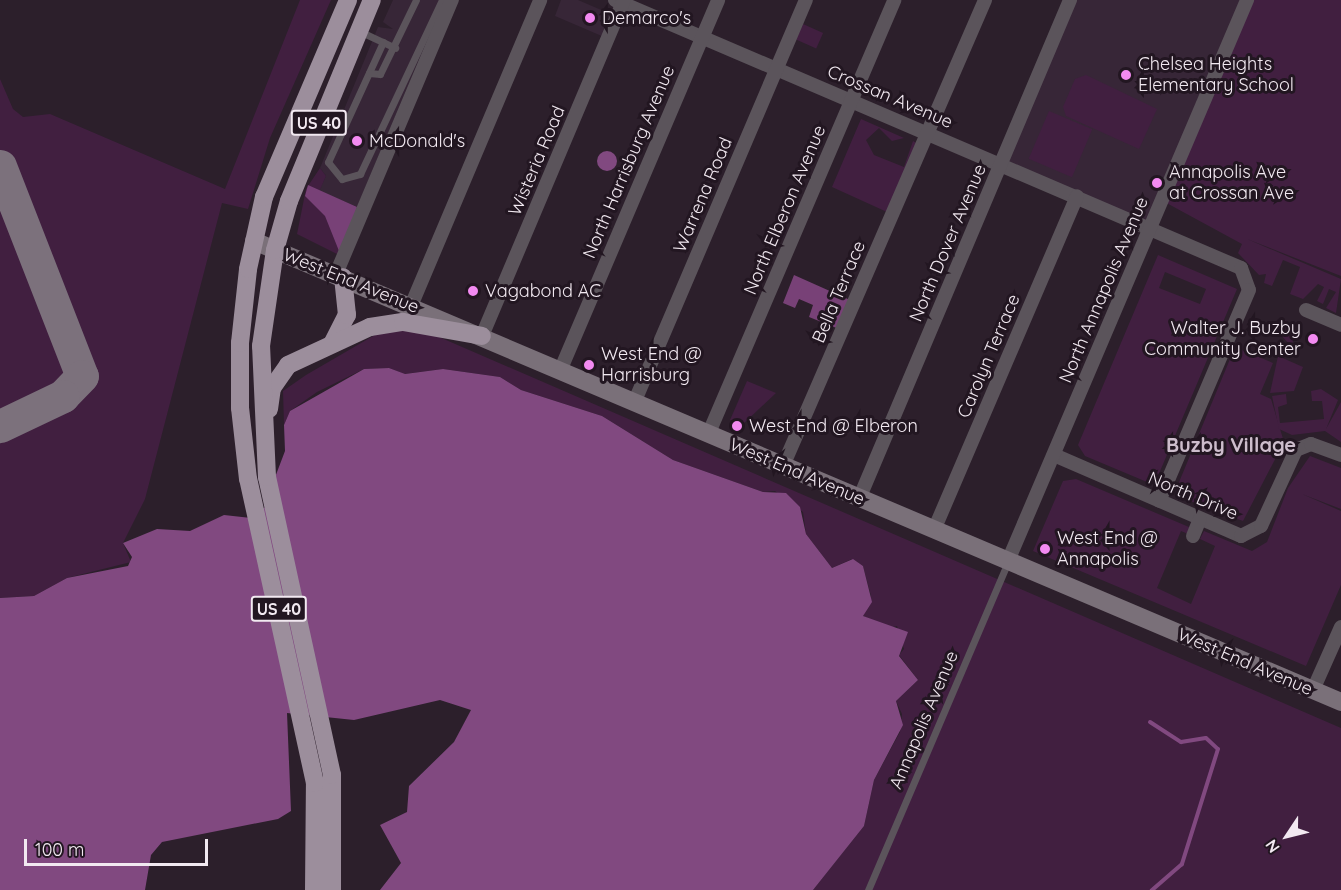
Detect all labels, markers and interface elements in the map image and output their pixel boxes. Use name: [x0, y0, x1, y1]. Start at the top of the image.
place label: Demarco's: [602, 7, 691, 29]
marker: Demarco's: [583, 11, 597, 25]
place label: Chelsea Heights Elementary School: [1138, 54, 1294, 97]
street label: Crossan Avenue: [824, 61, 956, 133]
street label: North Harrisburg Avenue: [578, 62, 680, 262]
marker: Chelsea Heights Elementary School: [1119, 68, 1133, 82]
street label: Wisteria Road: [504, 103, 570, 219]
road number: US 40: [290, 110, 348, 136]
street label: North Elberon Avenue: [740, 122, 830, 298]
place label: McDonald's: [369, 130, 465, 152]
marker: McDonald's: [350, 134, 364, 148]
street label: Warrena Road: [669, 134, 737, 256]
street label: North Dover Avenue: [905, 161, 991, 325]
place label: Annapolis Ave at Crossan Ave: [1169, 162, 1294, 204]
marker: Annapolis Ave at Crossan Ave: [1150, 176, 1164, 190]
street label: North Annapolis Avenue: [1055, 194, 1153, 386]
street label: Bella Terrace: [808, 238, 870, 346]
street label: West End Avenue: [280, 244, 422, 318]
place label: Vagabond AC: [485, 280, 601, 302]
marker: Vagabond AC: [466, 284, 480, 298]
street label: Carolyn Terrace: [953, 291, 1025, 421]
place label: Walter J. Buzby Community Center: [1144, 318, 1301, 360]
marker: Walter J. Buzby Community Center: [1306, 332, 1320, 346]
place label: West End @ Harrisburg: [601, 344, 702, 386]
marker: West End @ Harrisburg: [582, 358, 596, 372]
place label: West End @ Elberon: [749, 415, 918, 437]
marker: West End @ Elberon: [730, 419, 744, 433]
district label: Buzby Village: [1166, 432, 1296, 456]
street label: West End Avenue: [726, 434, 868, 510]
street label: North Drive: [1145, 467, 1241, 525]
place label: West End @ Annapolis: [1057, 528, 1158, 570]
marker: West End @ Annapolis: [1038, 542, 1052, 556]
road number: US 40: [250, 596, 308, 622]
street label: West End Avenue: [1174, 624, 1316, 700]
street label: Annapolis Avenue: [885, 648, 963, 792]
north arrow: [1257, 806, 1317, 866]
scale bar: [27, 827, 212, 865]
text: N: [1261, 836, 1284, 857]
text: 100 m: [35, 838, 84, 861]

